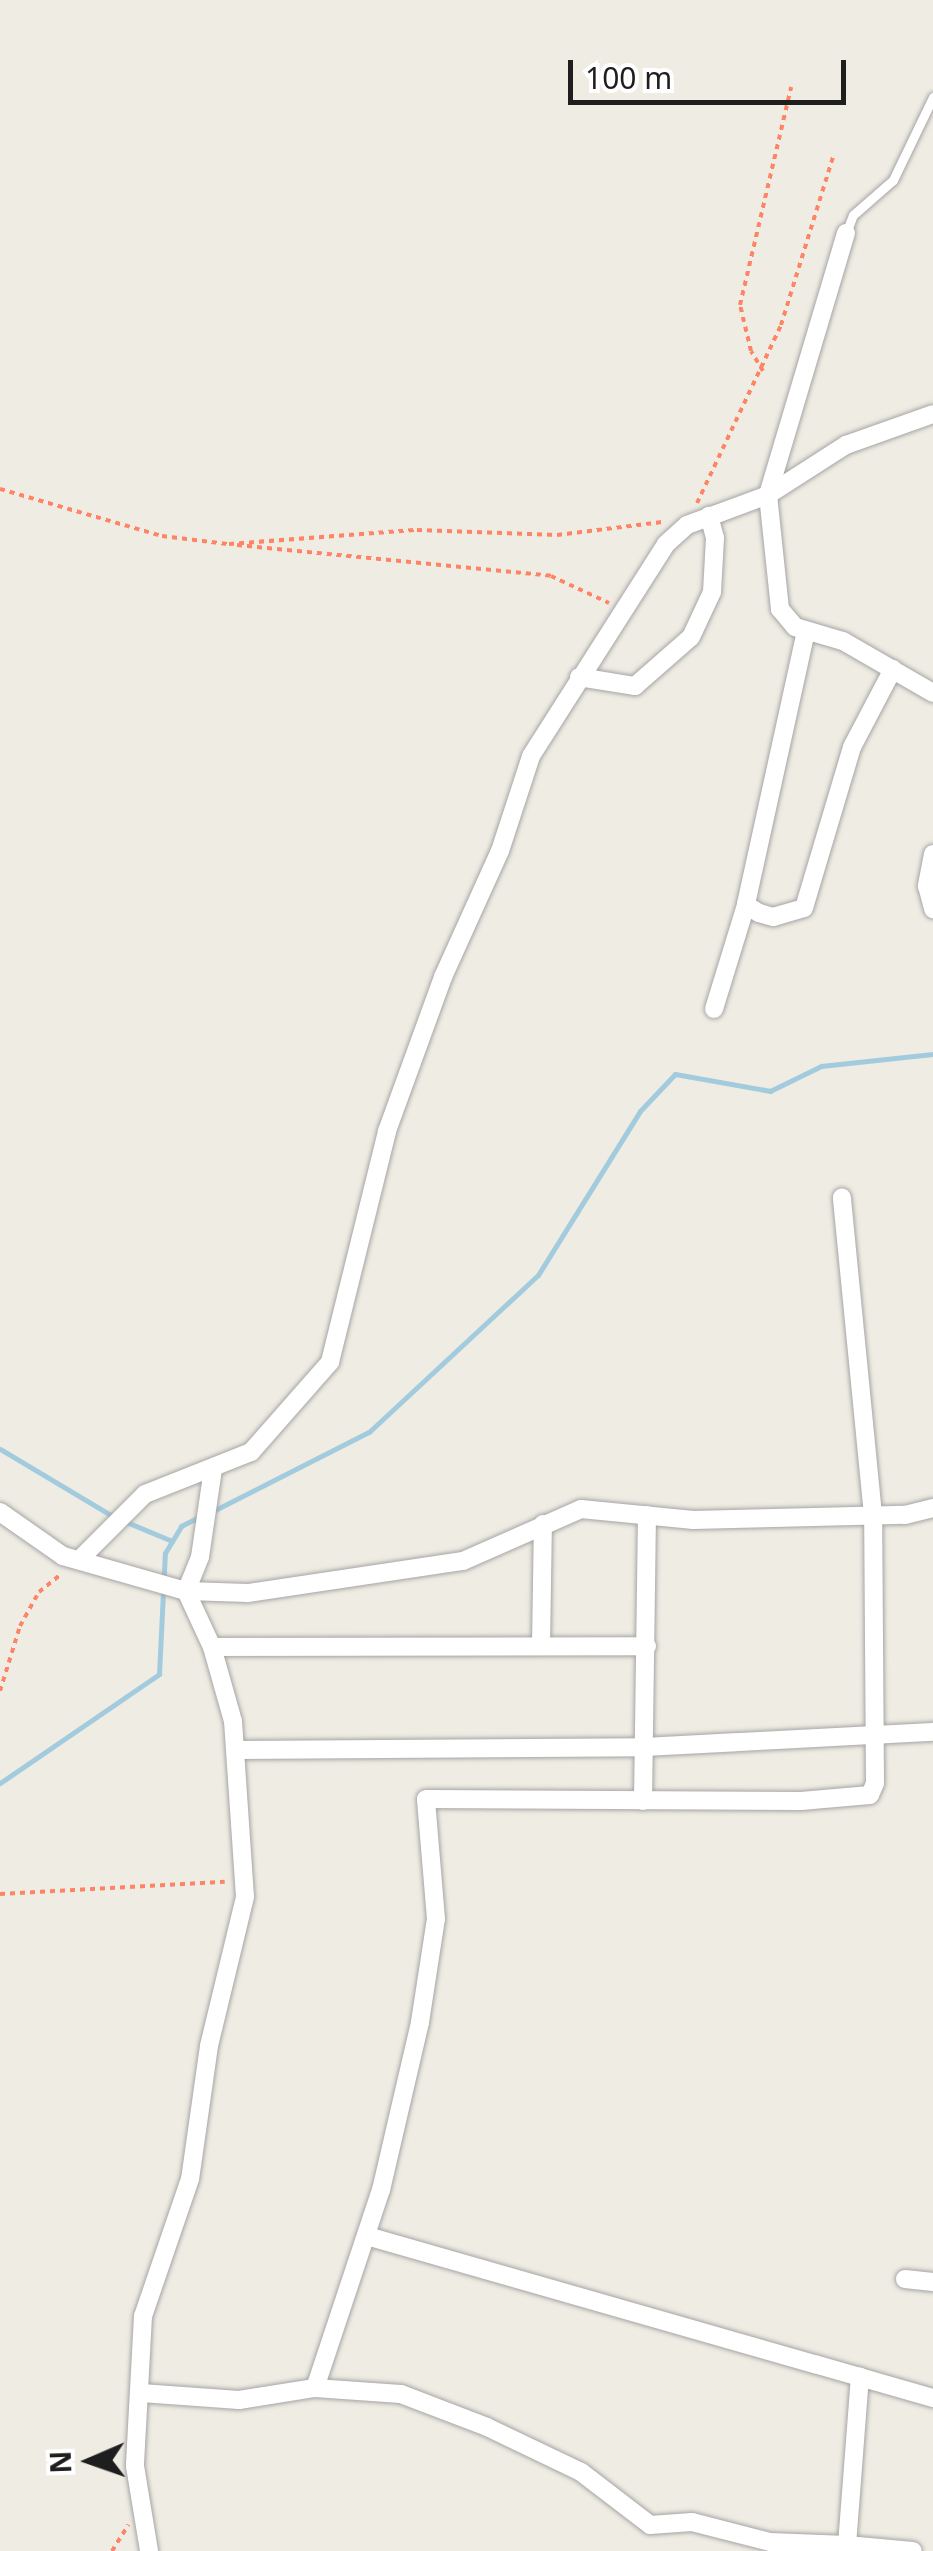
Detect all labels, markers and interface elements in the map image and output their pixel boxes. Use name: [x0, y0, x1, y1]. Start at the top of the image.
scale bar: [573, 40, 850, 102]
text: 100 m: [585, 57, 672, 98]
north arrow: [40, 2411, 140, 2511]
text: N: [41, 2450, 79, 2474]

